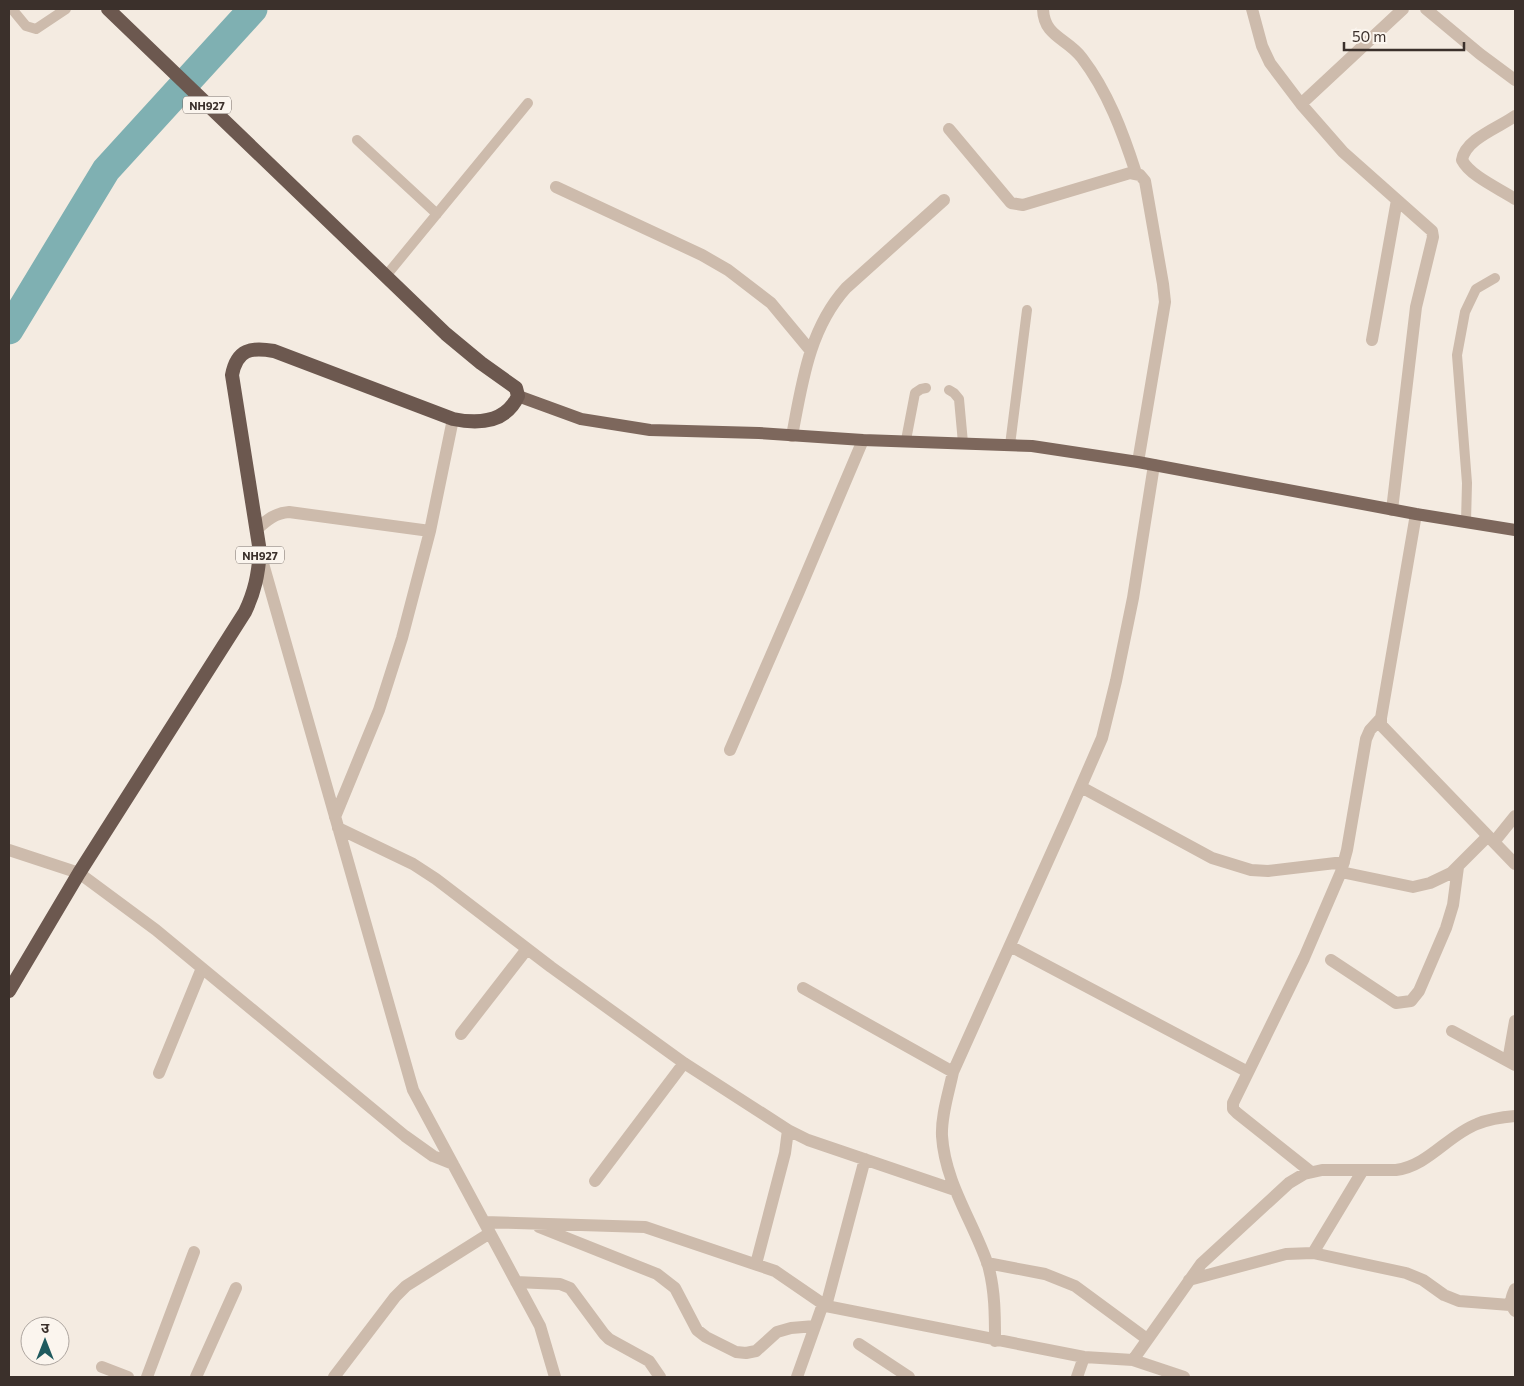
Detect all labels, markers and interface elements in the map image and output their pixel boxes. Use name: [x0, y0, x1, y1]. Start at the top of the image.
scale bar: [1344, 20, 1464, 52]
text: 50 m: [1352, 27, 1386, 45]
road number: NH927: [183, 96, 231, 114]
road number: NH927: [236, 546, 284, 564]
north arrow: [20, 1316, 70, 1366]
text: उ: [41, 1319, 50, 1336]

